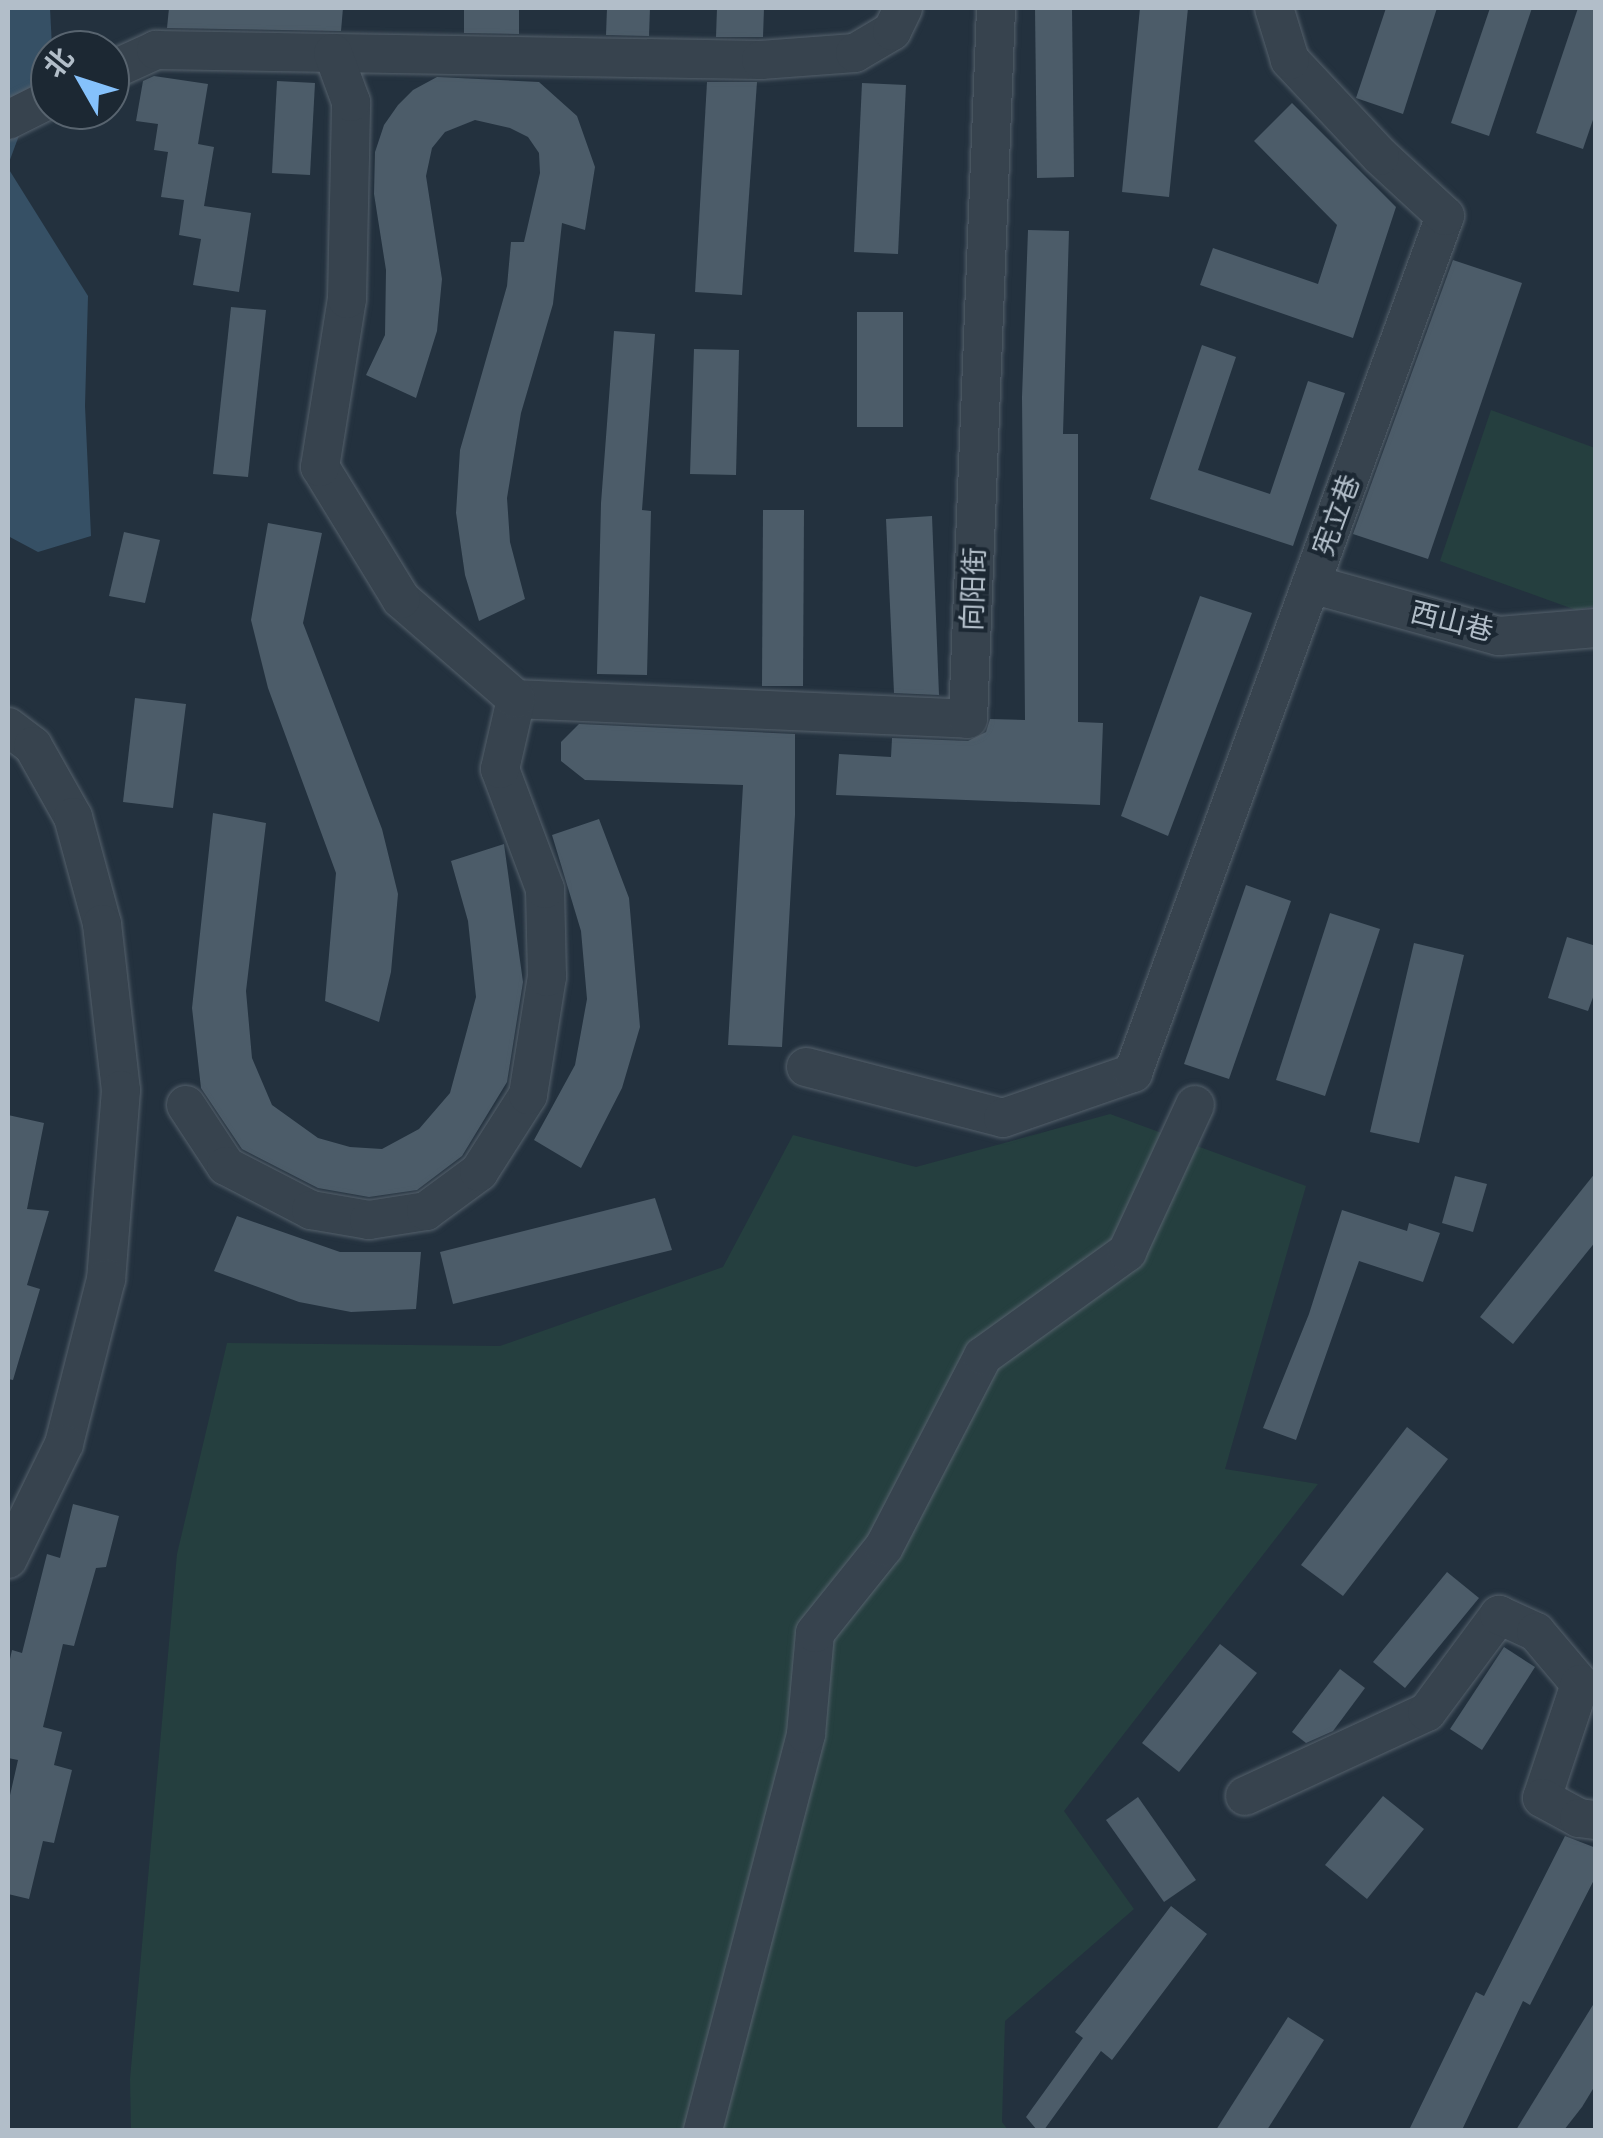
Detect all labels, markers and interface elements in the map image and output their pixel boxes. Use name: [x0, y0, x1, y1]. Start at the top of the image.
north arrow: [30, 30, 130, 130]
text: 北: [35, 40, 81, 85]
street label: 宪立巷: [1306, 470, 1366, 560]
street label: 向阳街: [955, 546, 991, 632]
street label: 西山巷: [1407, 595, 1497, 647]

